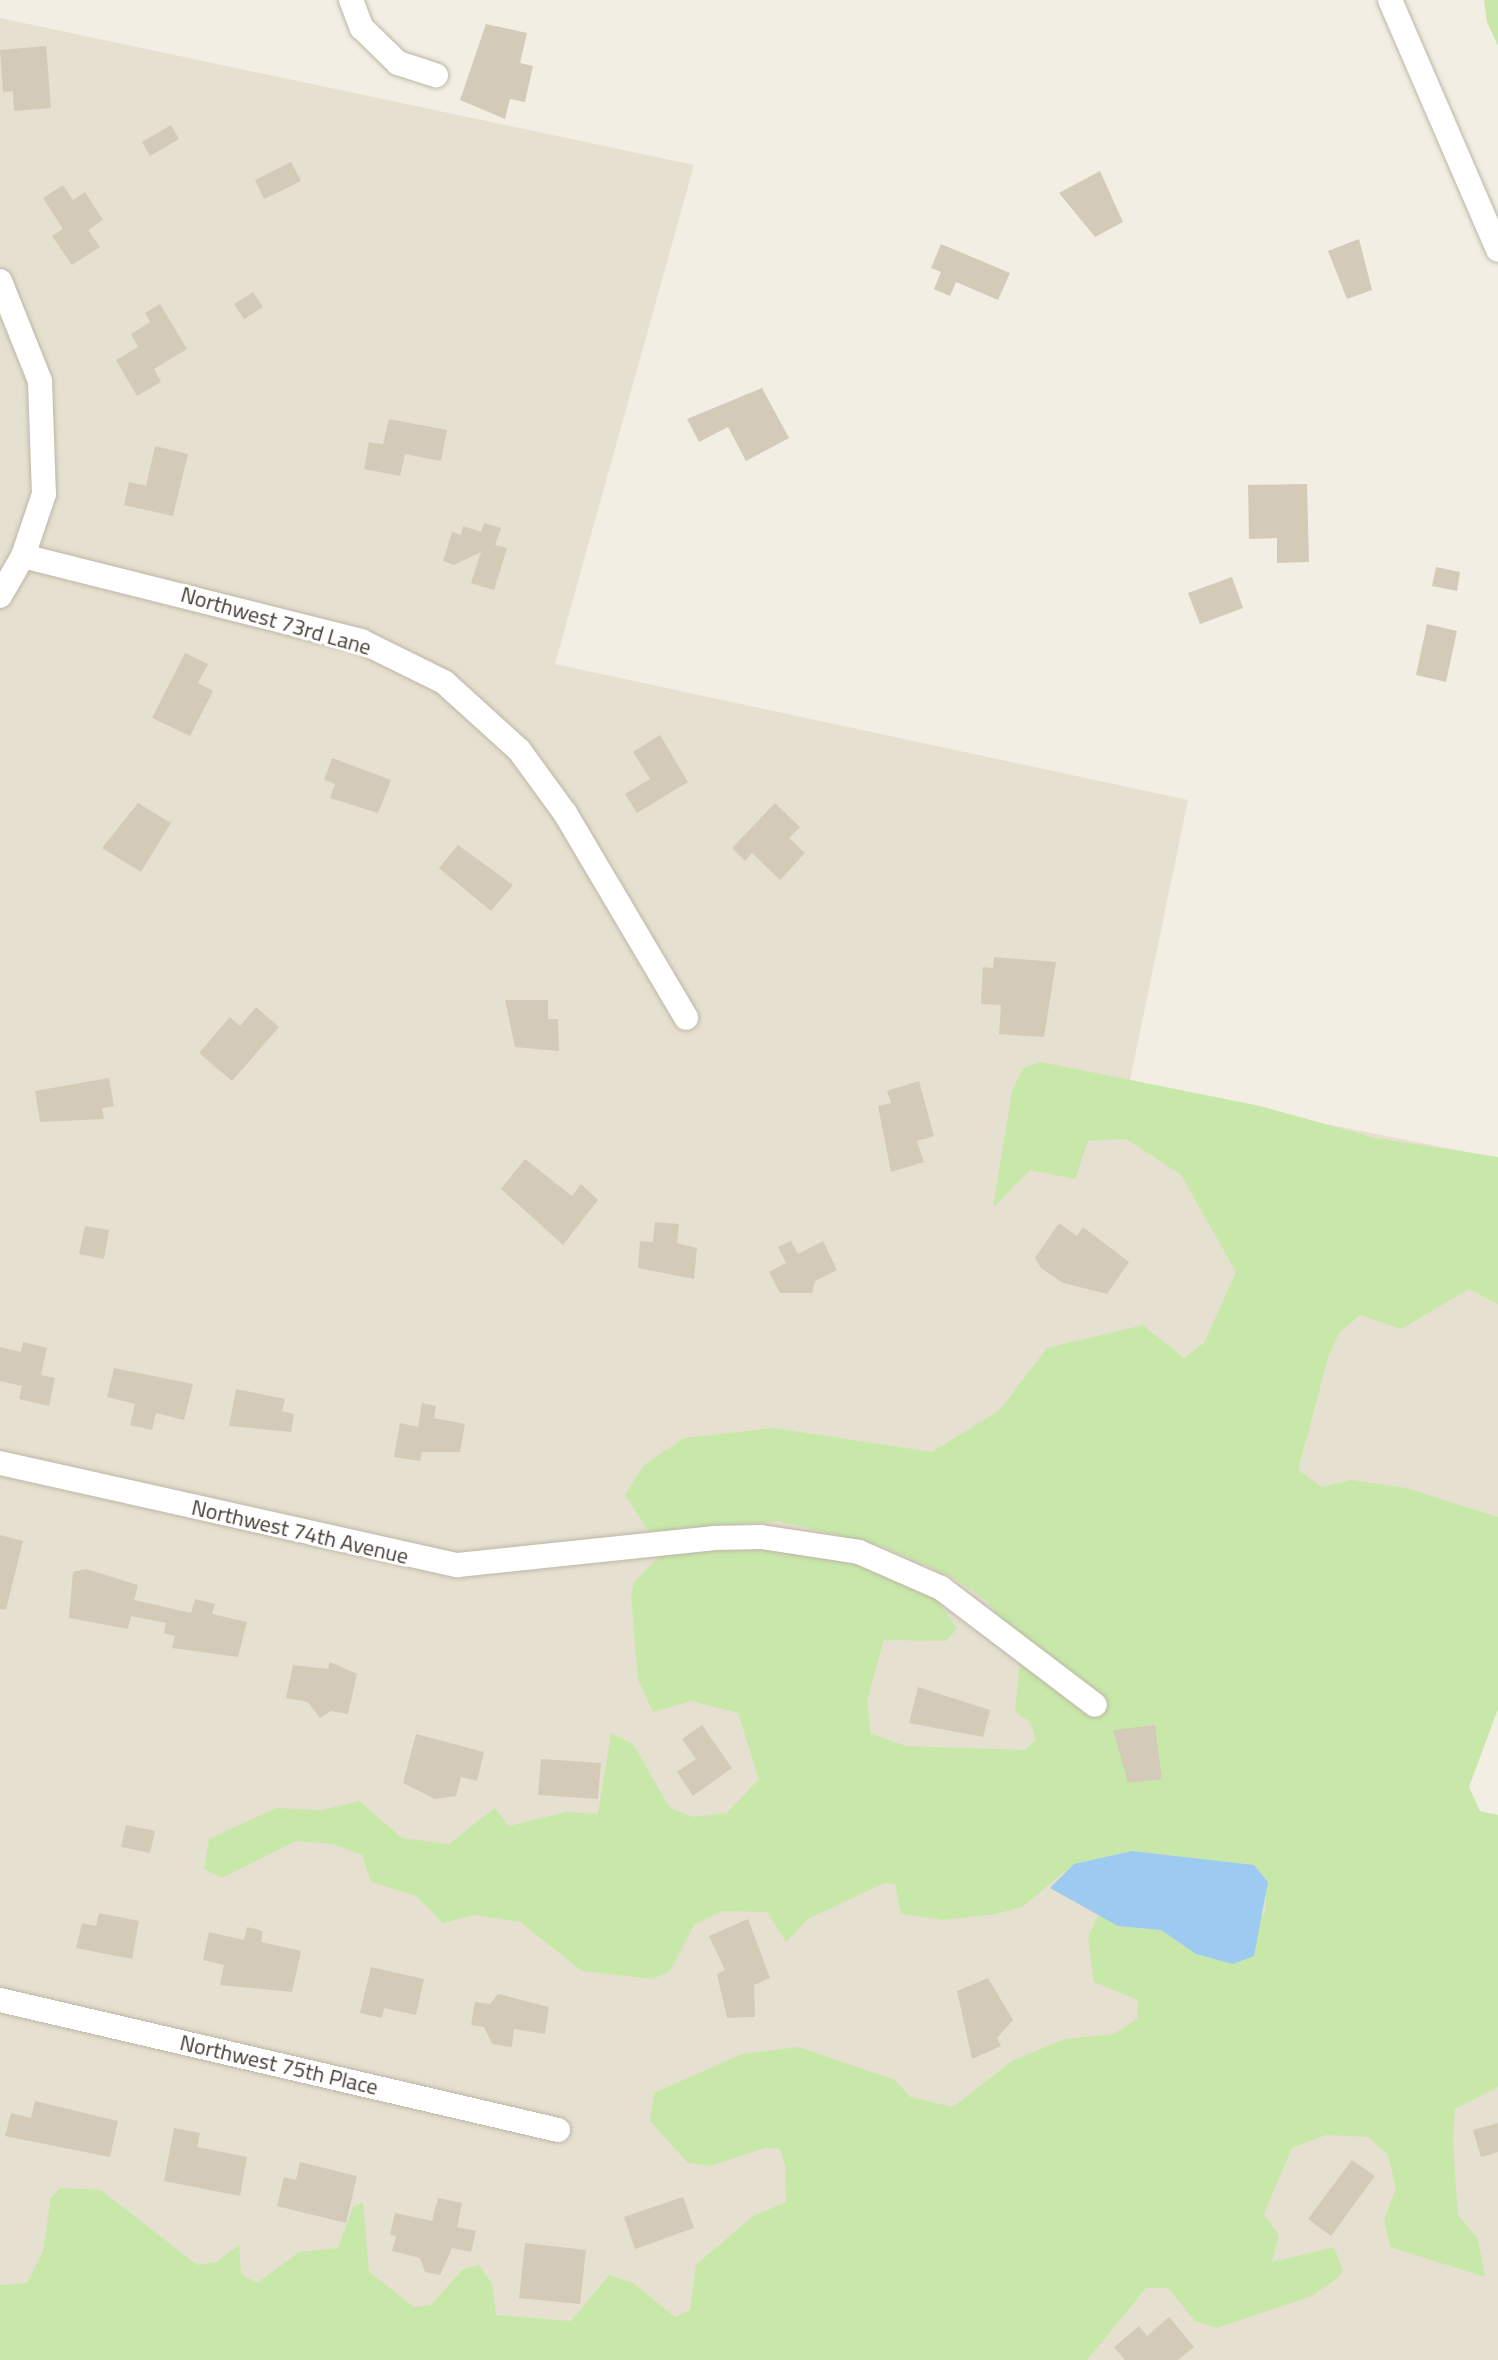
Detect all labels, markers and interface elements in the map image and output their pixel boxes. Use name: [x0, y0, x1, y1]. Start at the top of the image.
street label: Northwest 73rd Lane: [178, 581, 374, 661]
street label: Northwest 74th Avenue: [189, 1494, 411, 1570]
street label: Northwest 75th Place: [177, 2029, 381, 2101]

